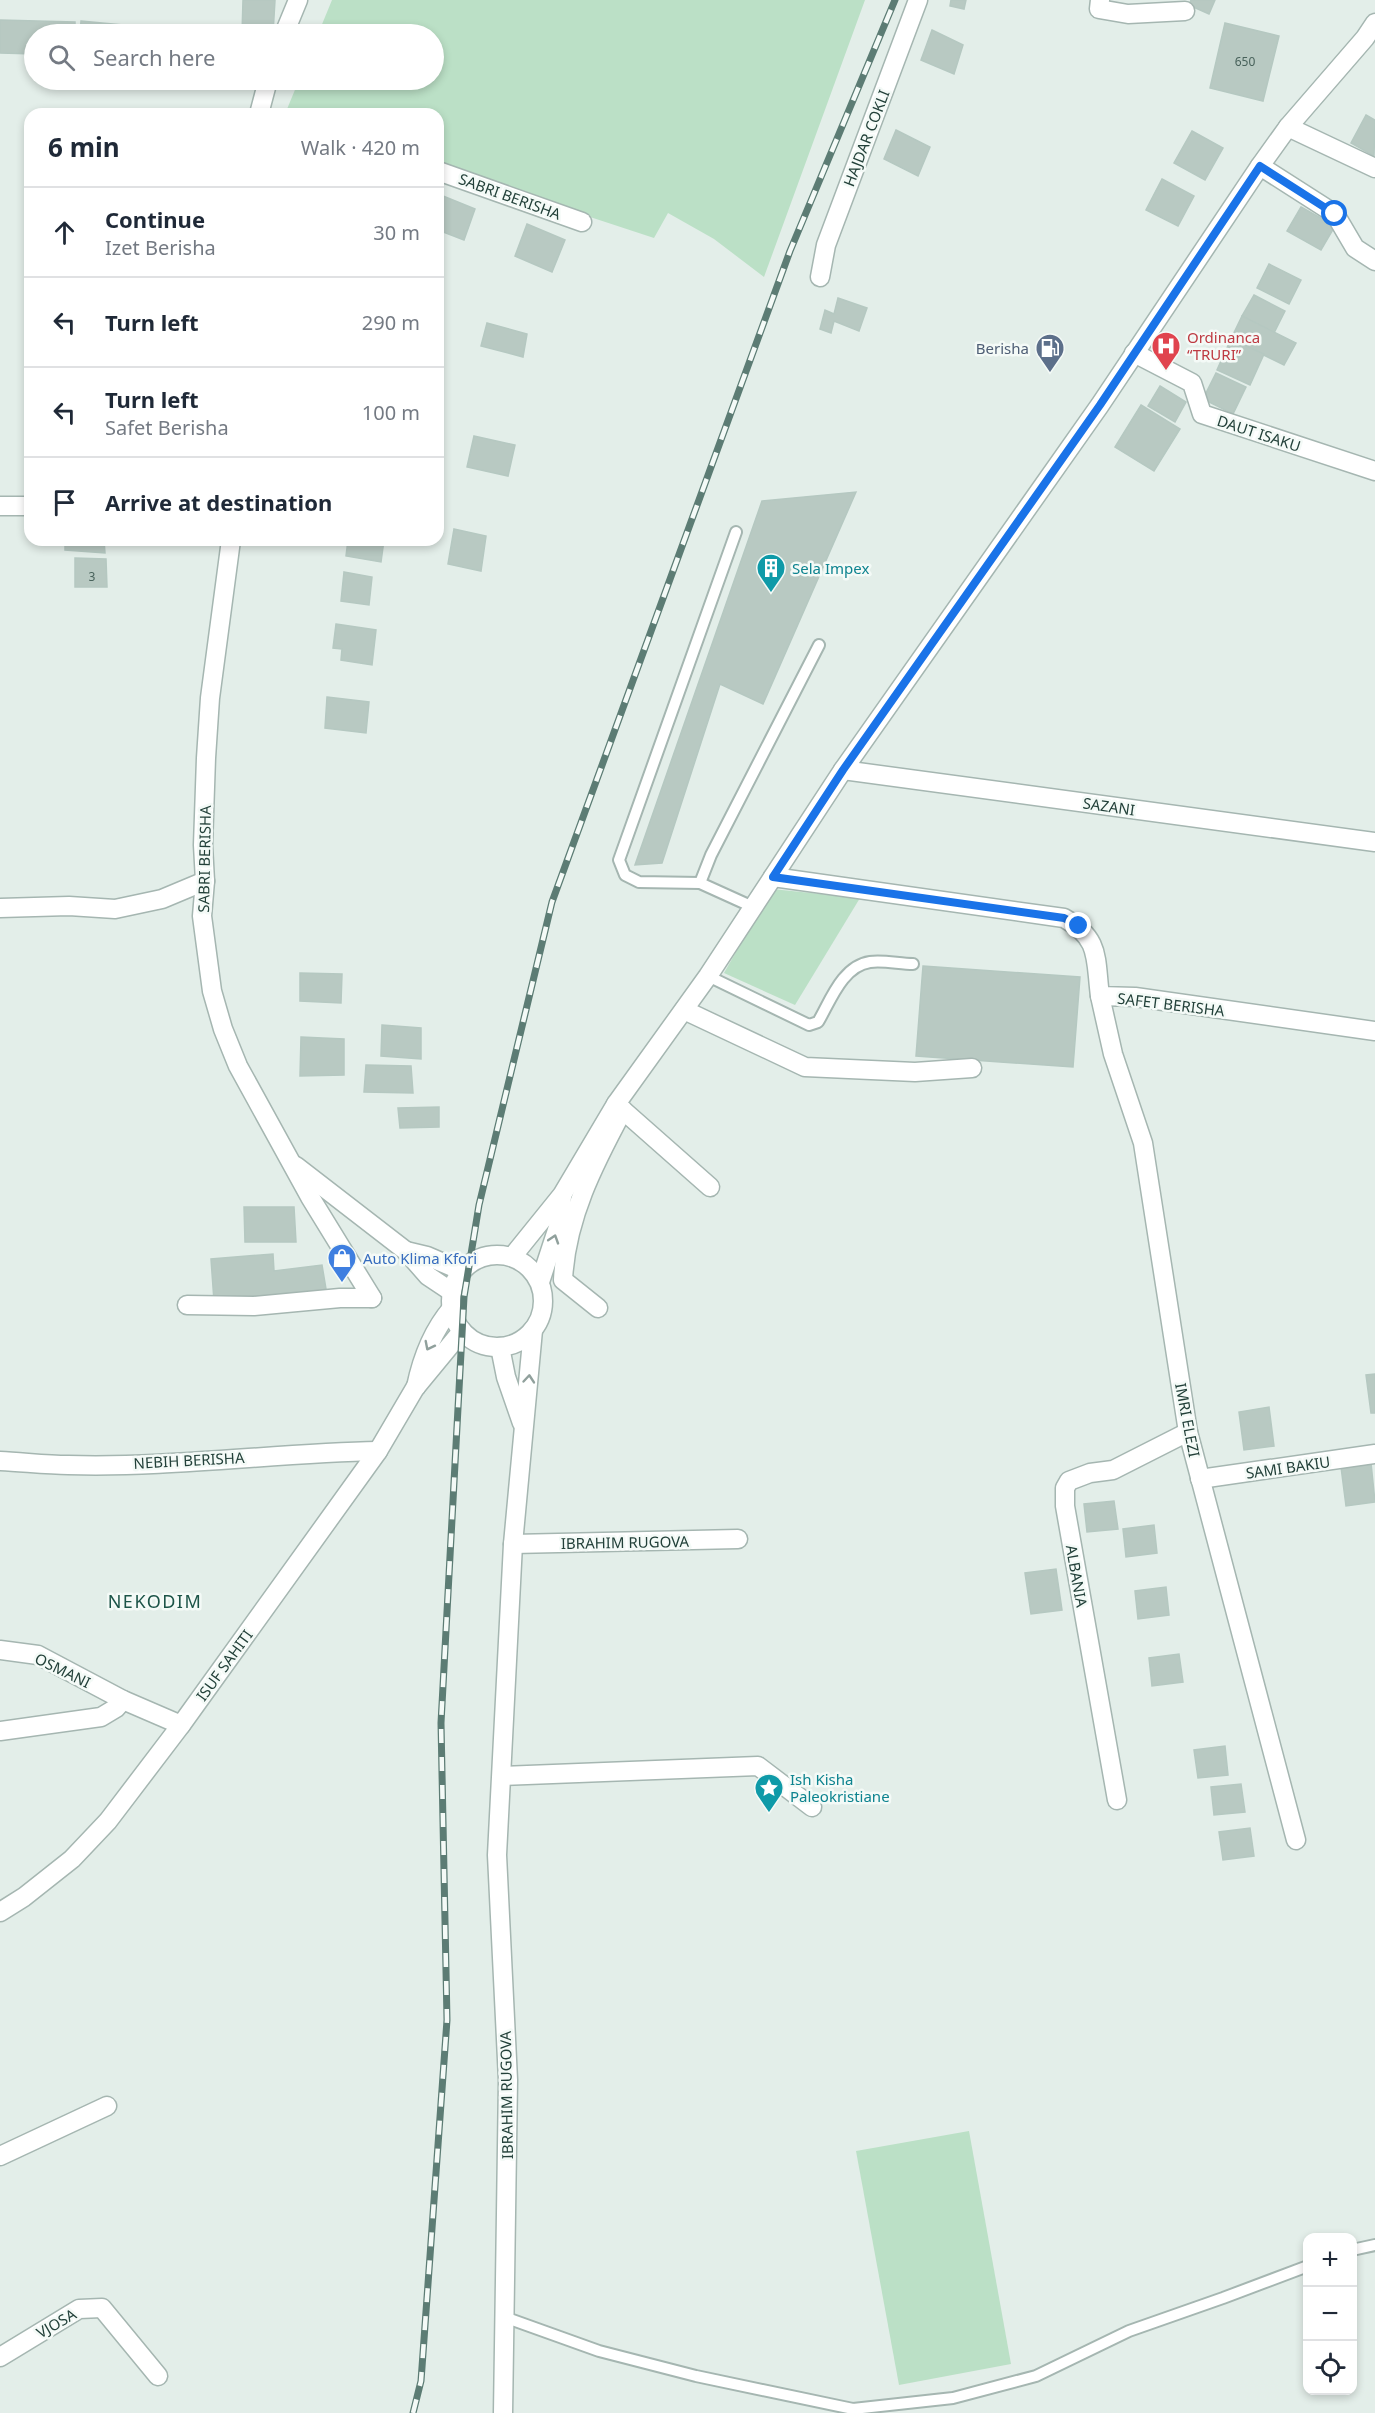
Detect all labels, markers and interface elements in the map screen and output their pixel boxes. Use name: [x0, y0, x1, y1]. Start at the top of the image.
search box: [24, 24, 444, 90]
icon: search: [45, 41, 78, 74]
text: Search here: [93, 42, 215, 72]
house number: 650: [1235, 53, 1255, 70]
street label: HAJDAR COKLI: [838, 87, 894, 189]
text: 6 min: [48, 129, 120, 165]
text: Walk · 420 m: [301, 134, 420, 161]
street label: SABRI BERISHA: [456, 168, 564, 224]
route start: [1321, 200, 1347, 226]
text: Continue: [105, 204, 205, 234]
icon: ahead: [48, 216, 81, 249]
text: 30 m: [373, 219, 420, 246]
text: Izet Berisha: [105, 234, 216, 261]
icon: left: [48, 306, 81, 339]
text: Turn left: [105, 307, 199, 337]
text: 290 m: [362, 309, 420, 336]
place label: Ordinanca “TRURI”: [1187, 327, 1260, 364]
hospital icon: Ordinanca “TRURI”: [1150, 330, 1182, 372]
fuel station icon: Berisha: [1034, 332, 1066, 374]
place label: Berisha: [976, 338, 1029, 358]
text: Turn left: [105, 384, 199, 414]
icon: left: [48, 396, 81, 429]
text: 100 m: [362, 399, 420, 426]
street label: DAUT ISAKU: [1215, 410, 1303, 456]
text: Safet Berisha: [105, 414, 229, 441]
icon: arrive: [48, 486, 81, 519]
text: Arrive at destination: [105, 487, 332, 517]
building icon: Sela Impex: [755, 552, 787, 594]
place label: Sela Impex: [792, 558, 869, 578]
house number: 3: [89, 568, 96, 585]
street label: SAZANI: [1082, 792, 1136, 820]
street label: SABRI BERISHA: [193, 805, 215, 913]
route end: [1065, 912, 1091, 938]
street label: SAFET BERISHA: [1116, 988, 1226, 1021]
one-way arrow: [546, 1234, 559, 1245]
shop icon: Auto Klima Kfori: [326, 1242, 358, 1284]
place label: Auto Klima Kfori: [363, 1248, 477, 1268]
one-way arrow: [425, 1340, 436, 1350]
one-way arrow: [522, 1375, 535, 1384]
street label: IMRI ELEZI: [1171, 1381, 1205, 1459]
street label: NEBIH BERISHA: [133, 1447, 245, 1473]
street label: SAMI BAKIU: [1244, 1451, 1332, 1483]
street label: IBRAHIM RUGOVA: [561, 1531, 690, 1553]
street label: ALBANIA: [1062, 1543, 1092, 1609]
district label: NEKODIM: [108, 1589, 202, 1613]
street label: ISUF SAHITI: [191, 1625, 257, 1705]
street label: OSMANI: [32, 1648, 94, 1692]
place label: Ish Kisha Paleokristiane: [790, 1769, 890, 1806]
place icon: Ish Kisha Paleokristiane: [753, 1772, 785, 1814]
street label: IBRAHIM RUGOVA: [495, 2030, 517, 2159]
map controls: [1303, 2233, 1357, 2395]
button: +: [1303, 2233, 1357, 2287]
button: −: [1303, 2287, 1357, 2341]
street label: VJOSA: [33, 2303, 80, 2342]
button: locate: [1303, 2341, 1357, 2395]

